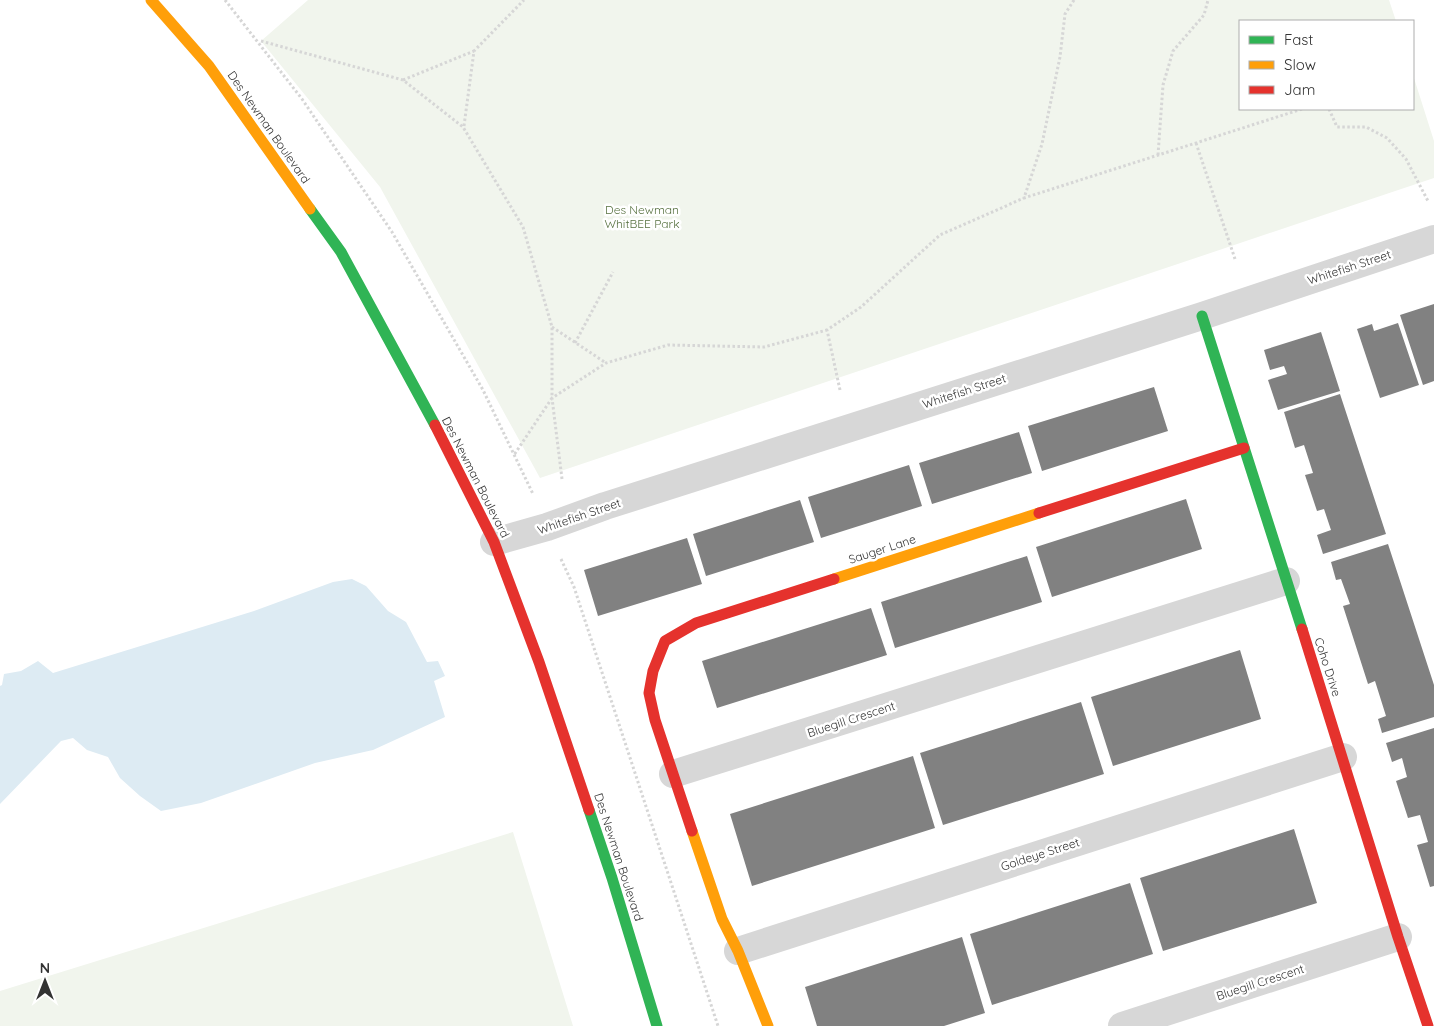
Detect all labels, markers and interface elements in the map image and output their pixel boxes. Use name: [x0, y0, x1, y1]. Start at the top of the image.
legend: [1239, 20, 1414, 110]
text: Fast: [1284, 30, 1313, 49]
text: Slow: [1284, 55, 1316, 74]
street label: Des Newman Boulevard: [224, 68, 314, 186]
text: Jam: [1284, 80, 1315, 99]
park label: Des Newman WhitBEE Park: [604, 202, 680, 231]
street label: Whitefish Street: [1305, 246, 1393, 288]
street label: Whitefish Street: [920, 370, 1008, 412]
street label: Des Newman Boulevard: [439, 414, 513, 540]
street label: Whitefish Street: [535, 495, 623, 537]
street label: Sauger Lane: [846, 531, 918, 567]
street label: Coho Drive: [1311, 636, 1345, 699]
street label: Bluegill Crescent: [805, 698, 897, 740]
street label: Des Newman Boulevard: [591, 791, 647, 923]
street label: Goldeye Street: [999, 834, 1081, 874]
north arrow: [20, 956, 70, 1006]
text: N: [40, 959, 50, 977]
street label: Bluegill Crescent: [1214, 961, 1306, 1003]

